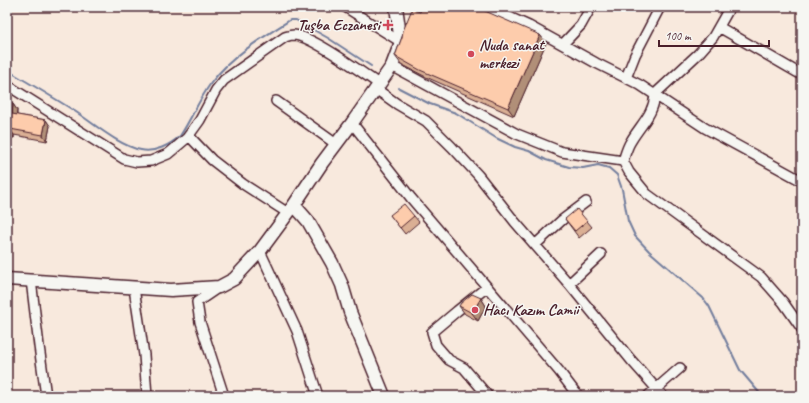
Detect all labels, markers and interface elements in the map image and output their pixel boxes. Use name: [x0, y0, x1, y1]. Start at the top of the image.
place label: Tuşba Eczanesi: [297, 15, 382, 35]
marker: Tuşba Eczanesi: [383, 20, 393, 30]
scale bar: [659, 22, 769, 48]
text: 100 m: [665, 28, 692, 44]
place label: Nuda sanat merkezi: [479, 35, 545, 73]
marker: Nuda sanat merkezi: [466, 49, 476, 59]
place label: Hacı Kazım Camii: [483, 300, 581, 320]
marker: Hacı Kazım Camii: [470, 305, 480, 315]

